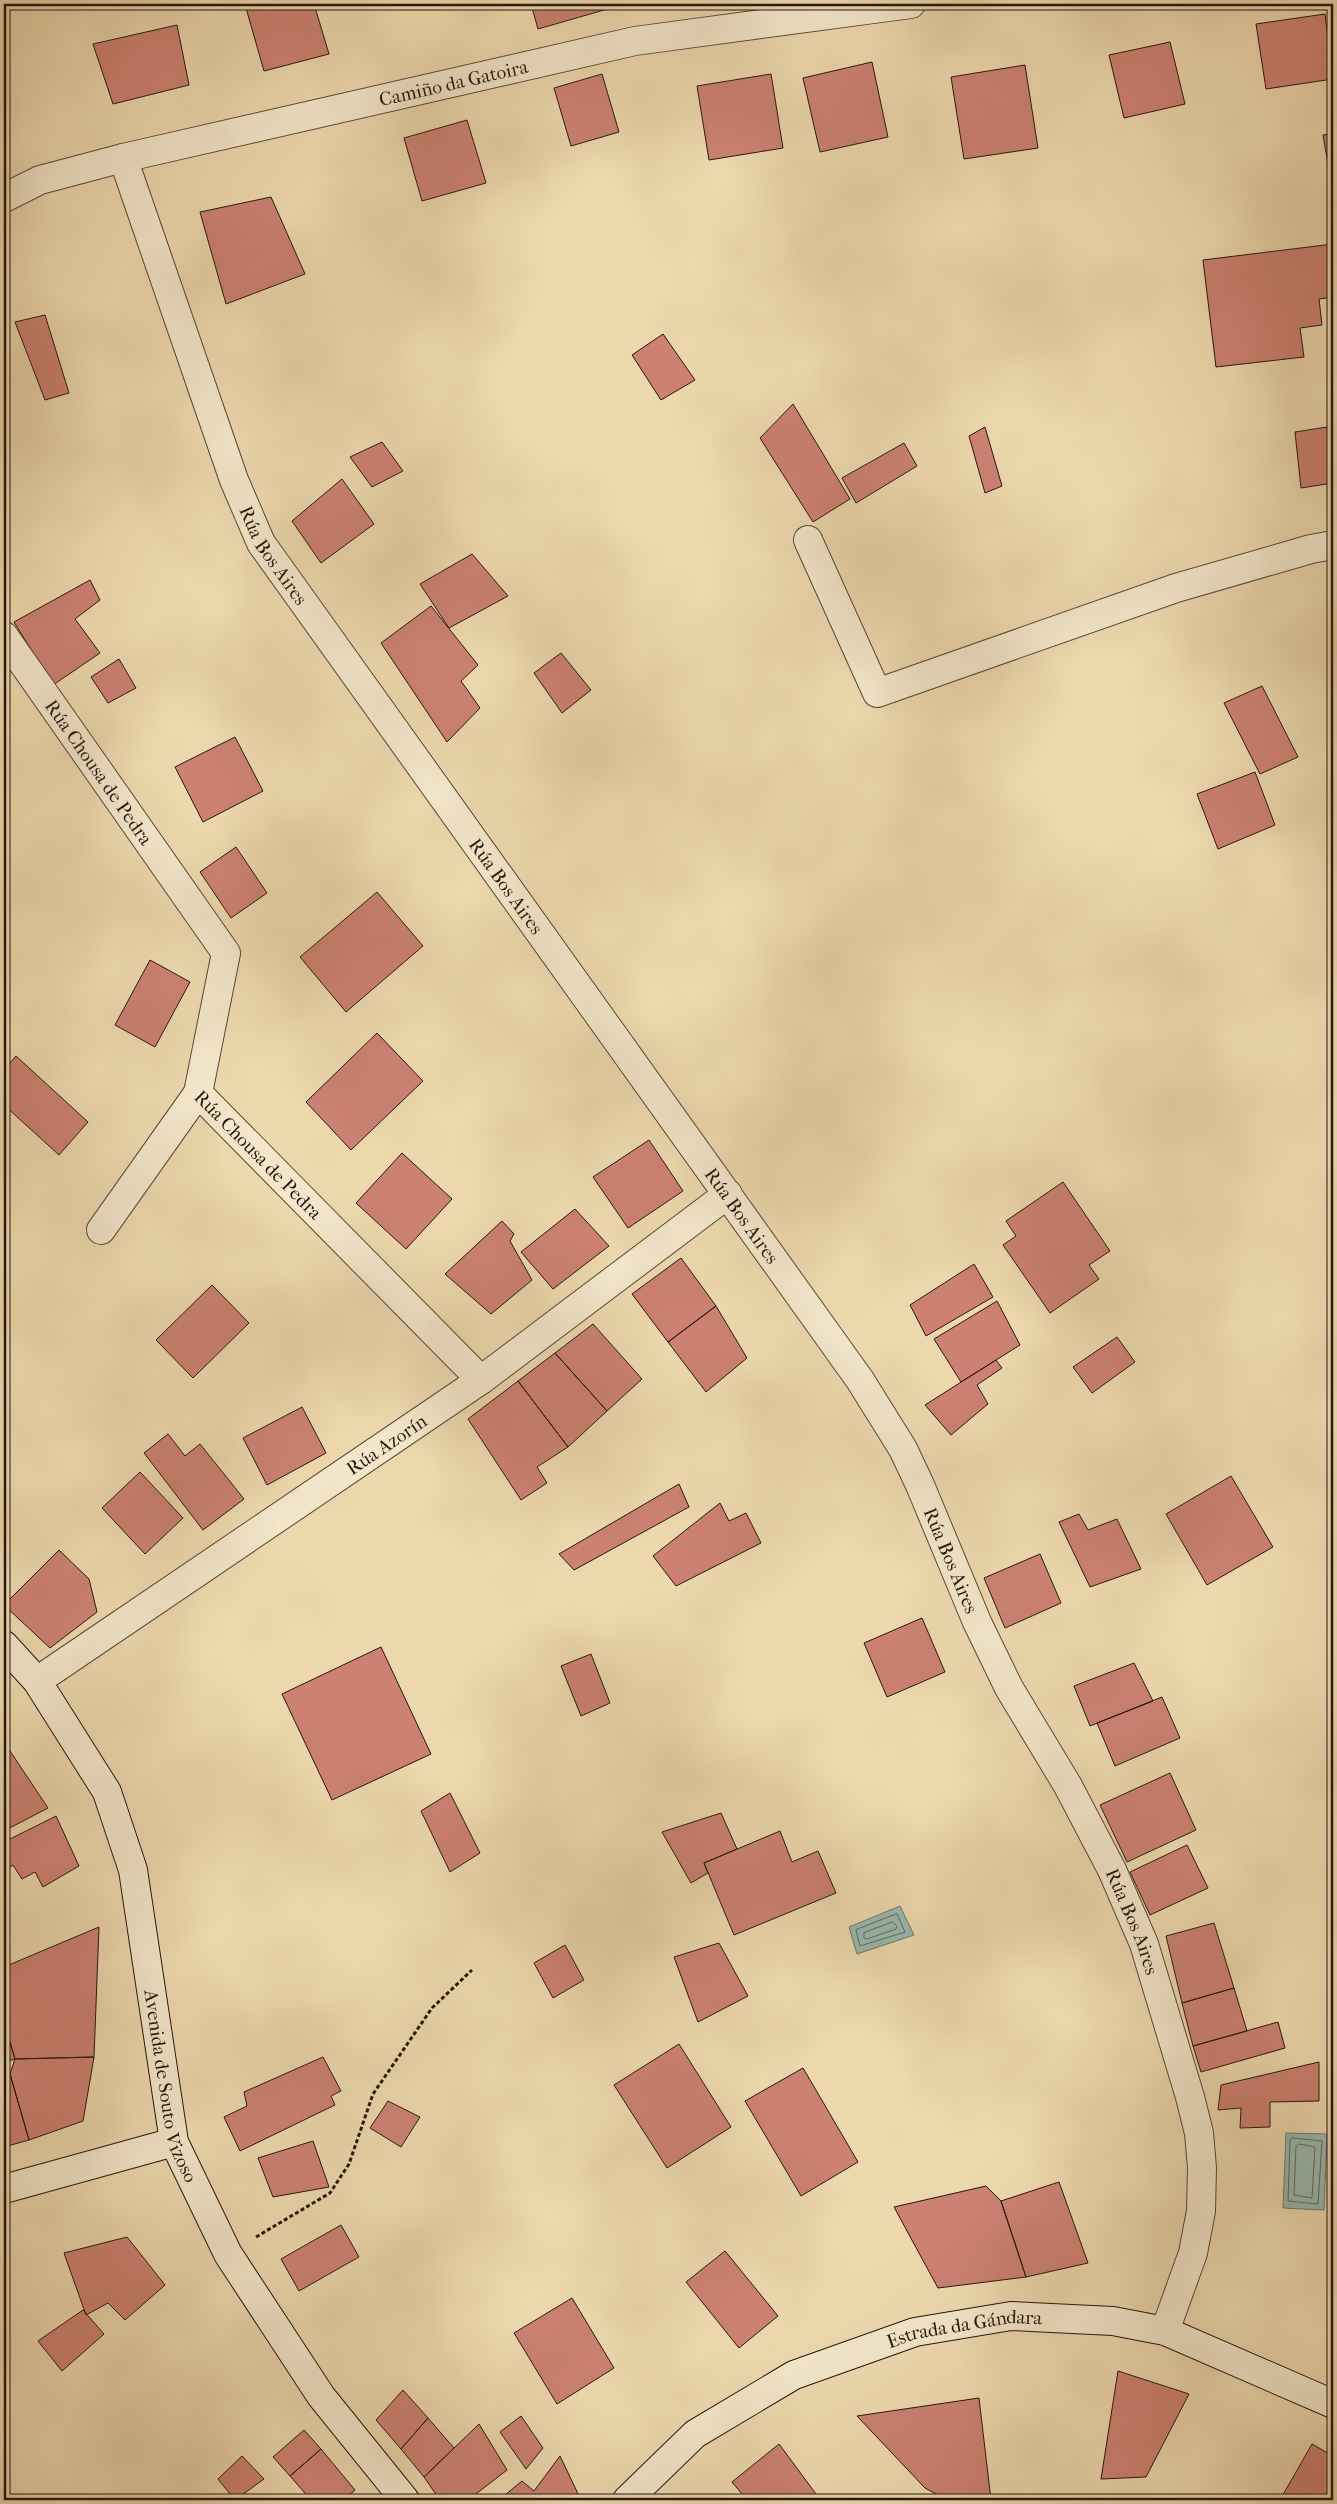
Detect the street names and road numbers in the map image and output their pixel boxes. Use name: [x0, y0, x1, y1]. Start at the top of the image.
street label: Camiño da Gatoira: [377, 56, 530, 111]
street label: Rúa Bos Aires: [234, 503, 312, 609]
street label: Rúa Chousa de Pedra: [40, 696, 157, 850]
street label: Rúa Bos Aires: [464, 834, 547, 939]
street label: Rúa Chousa de Pedra: [190, 1086, 326, 1224]
street label: Rúa Bos Aires: [700, 1164, 783, 1268]
street label: Rúa Azorín: [343, 1410, 431, 1480]
street label: Rúa Bos Aires: [919, 1504, 982, 1617]
street label: Rúa Bos Aires: [1101, 1865, 1163, 1977]
street label: Avenida de Souto Vizoso: [139, 1987, 202, 2186]
street label: Estrada da Gándara: [884, 2306, 1043, 2353]

